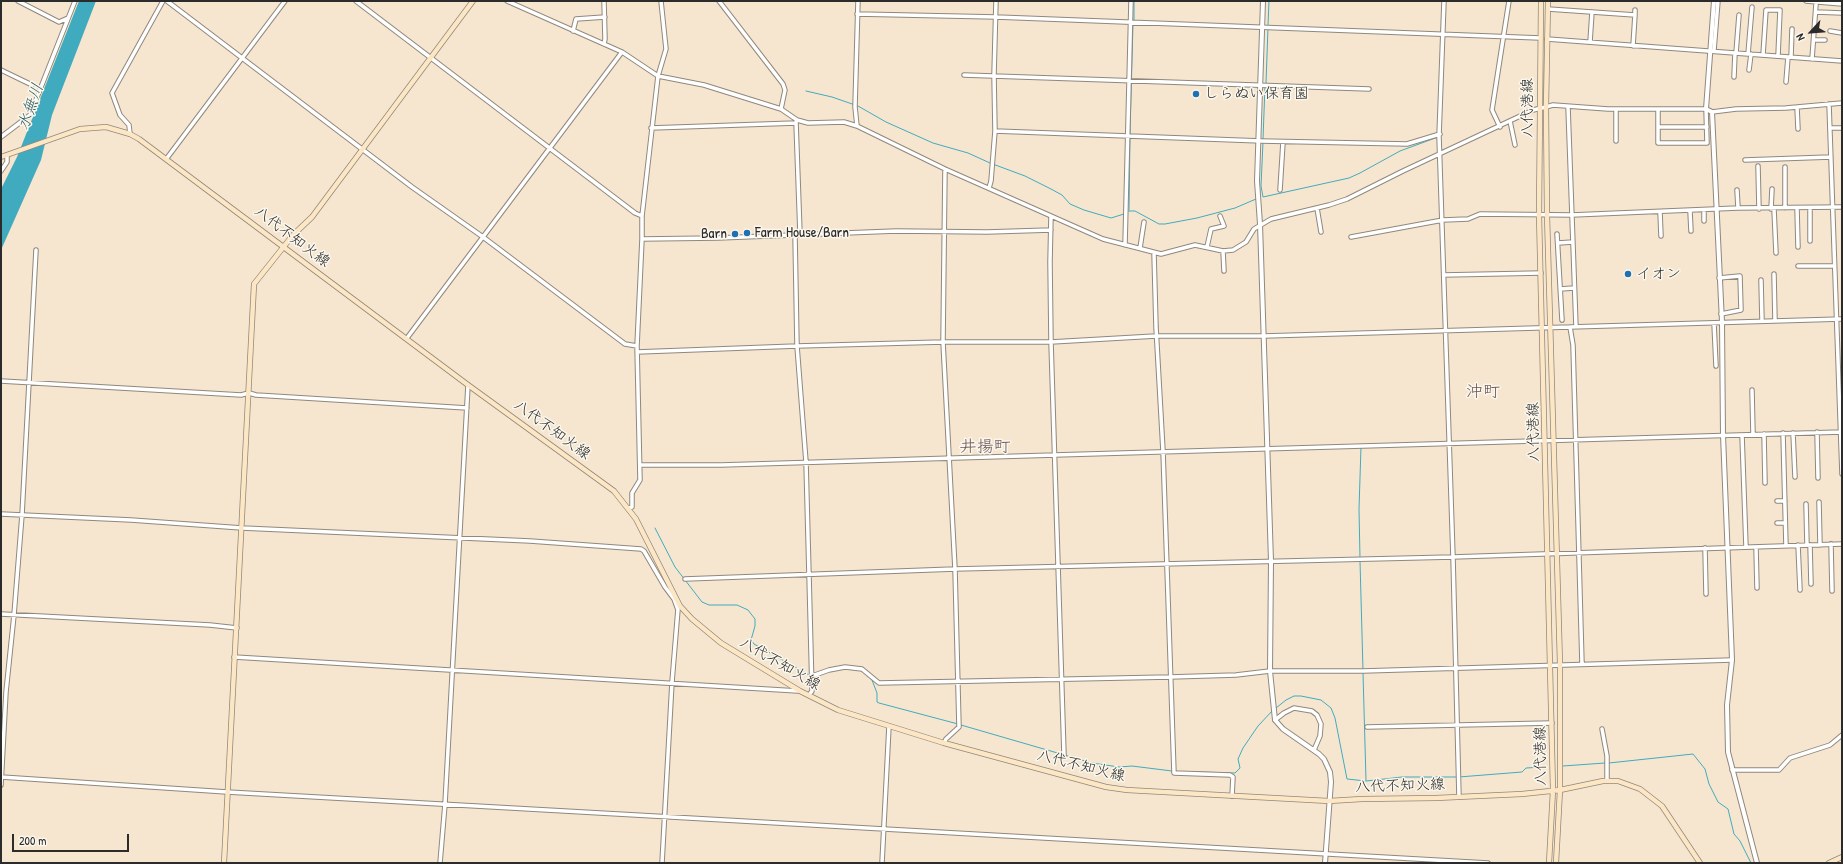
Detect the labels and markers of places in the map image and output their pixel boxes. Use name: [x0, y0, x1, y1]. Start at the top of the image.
place label: しらぬい保育園: [1204, 85, 1309, 103]
marker: しらぬい保育園: [1191, 89, 1201, 99]
place label: Farm House/Barn: [755, 224, 849, 242]
place label: Barn: [701, 225, 727, 243]
marker: Farm House/Barn: [742, 228, 752, 238]
marker: Barn: [730, 229, 740, 239]
place label: イオン: [1636, 265, 1681, 283]
marker: イオン: [1623, 269, 1633, 279]

